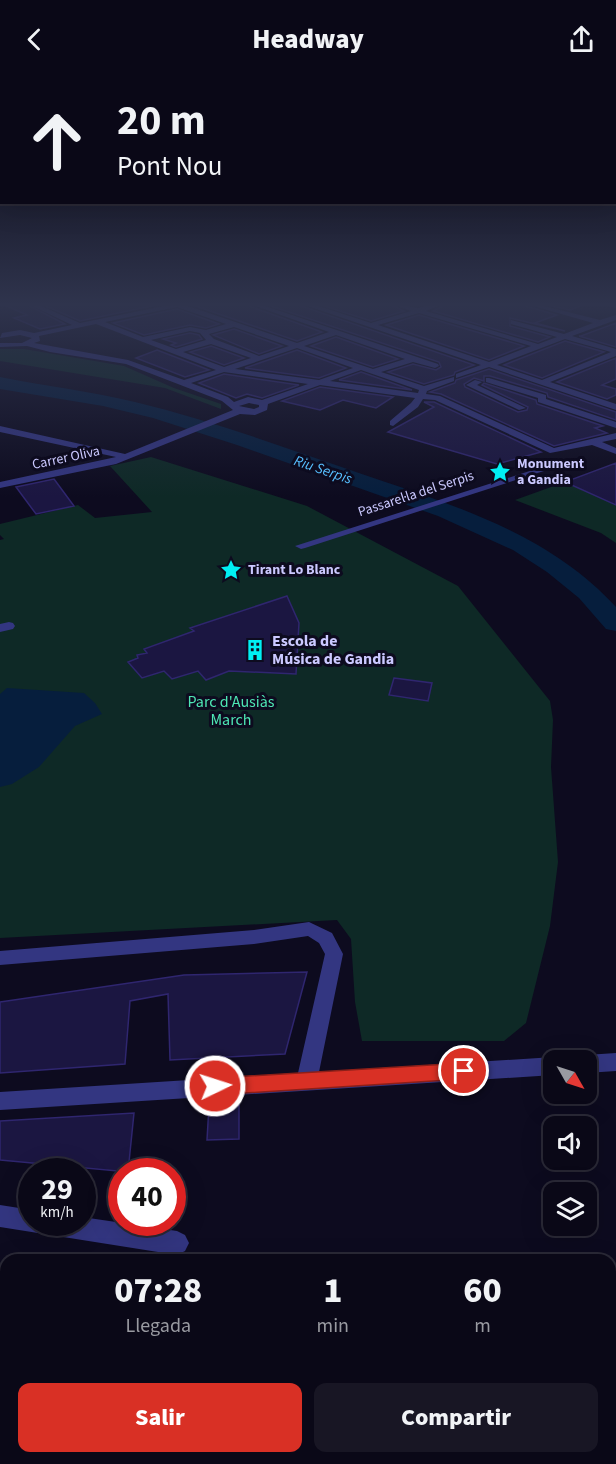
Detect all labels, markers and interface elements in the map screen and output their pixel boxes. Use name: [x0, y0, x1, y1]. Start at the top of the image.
text: Headway: [252, 20, 364, 59]
icon: back: [18, 23, 51, 56]
icon: share: [565, 23, 598, 56]
text: 20 m: [117, 91, 206, 151]
icon: ahead: [18, 102, 96, 180]
text: Pont Nou: [117, 147, 222, 186]
street label: Carrer Oliva: [30, 441, 102, 475]
water label: Riu Serpis: [291, 450, 355, 490]
place label: Monument a Gandia: [517, 454, 585, 490]
place icon: Monument a Gandia: [488, 460, 512, 484]
street label: Passarel·la del Serpis: [355, 466, 477, 522]
place icon: Tirant Lo Blanc: [219, 558, 243, 582]
place label: Tirant Lo Blanc: [248, 560, 341, 580]
place label: Escola de Música de Gandia: [272, 630, 394, 670]
building icon: Escola de Música de Gandia: [243, 638, 267, 662]
park label: Parc d'Ausiàs March: [187, 691, 275, 731]
pin: [438, 1045, 489, 1096]
north arrow: [543, 1050, 597, 1104]
map controls: [543, 1050, 597, 1236]
position arrow: [183, 1054, 247, 1118]
icon: arrive: [447, 1054, 480, 1087]
button: sound: [543, 1116, 597, 1170]
speed limit sign: 40: [108, 1158, 186, 1236]
text: 29: [41, 1168, 73, 1211]
button: layers: [543, 1182, 597, 1236]
text: km/h: [40, 1202, 74, 1223]
text: 07:28: [114, 1265, 202, 1316]
text: 1: [323, 1265, 342, 1316]
text: 60: [463, 1265, 502, 1316]
text: Llegada: [126, 1312, 191, 1340]
text: min: [317, 1312, 349, 1340]
text: m: [474, 1312, 491, 1340]
button: Salir: [18, 1383, 302, 1452]
button: Compartir: [314, 1383, 598, 1452]

